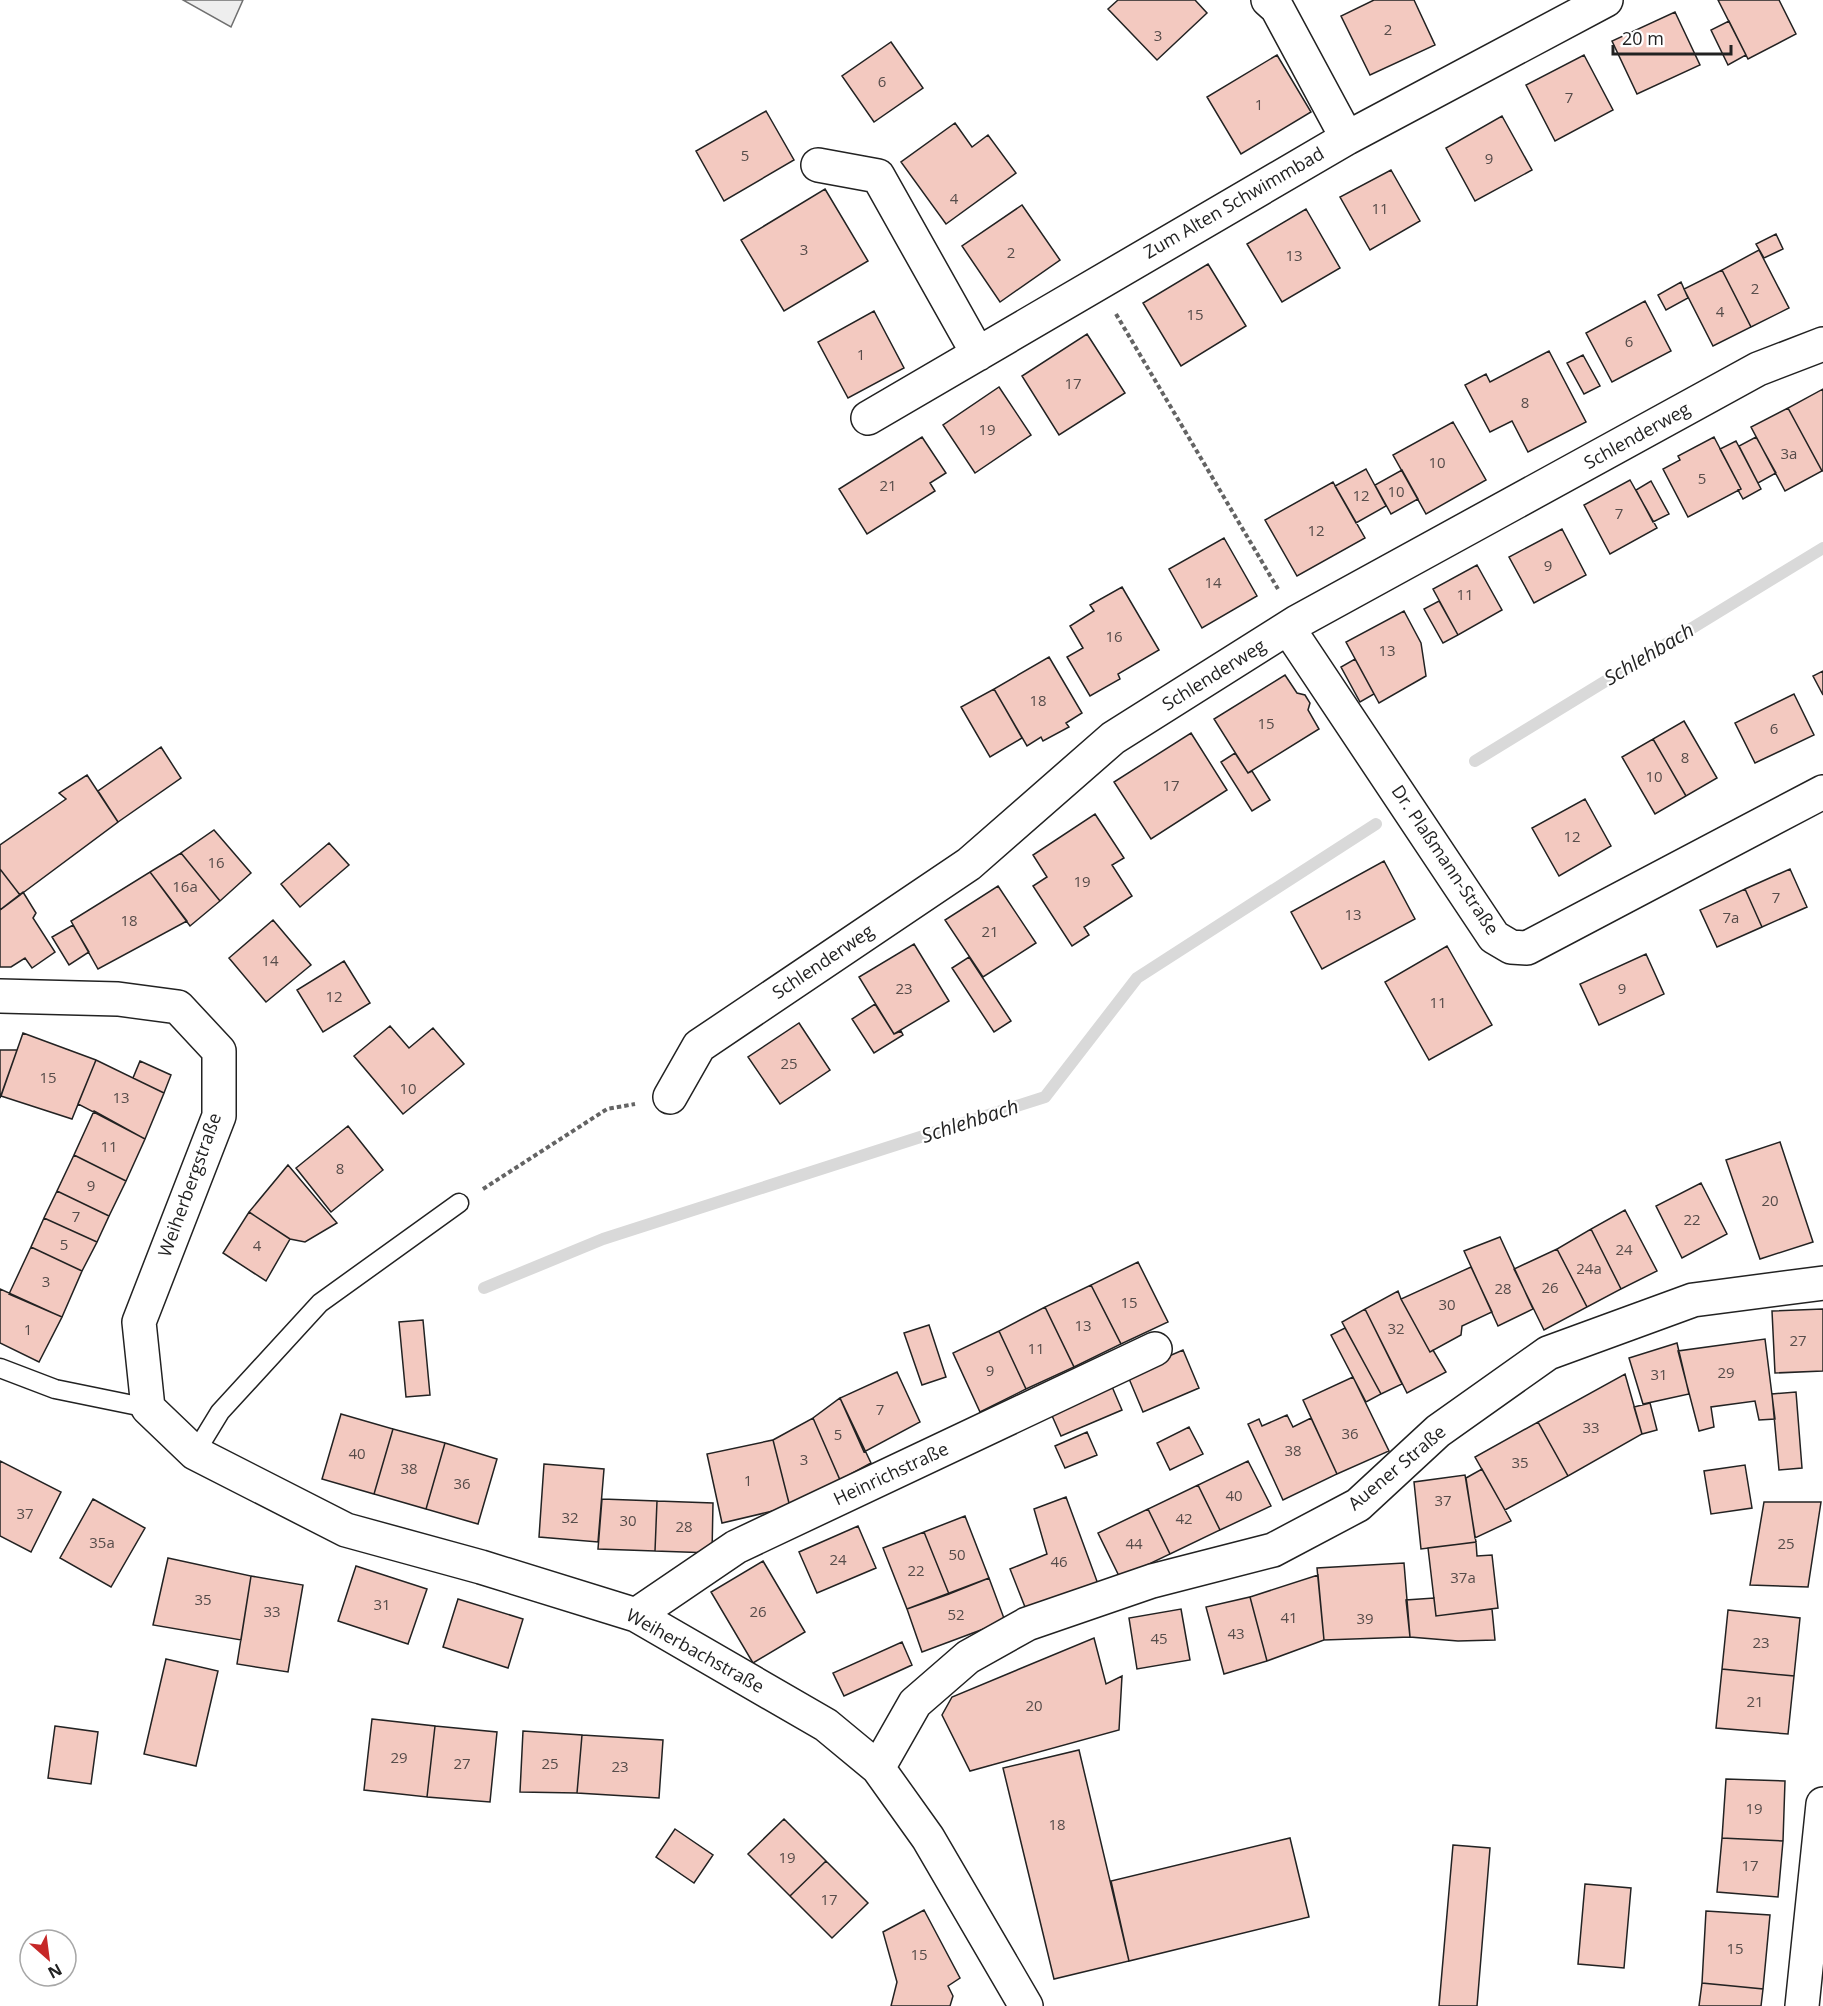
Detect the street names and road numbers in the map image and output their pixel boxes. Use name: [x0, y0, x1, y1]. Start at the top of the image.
street label: Zum Alten Schwimmbad: [1139, 141, 1328, 264]
street label: Schlenderweg: [1579, 396, 1694, 474]
street label: Schlenderweg: [1157, 633, 1270, 715]
street label: Dr. Plaßmann-Straße: [1387, 780, 1505, 939]
street label: Schlenderweg: [767, 918, 878, 1004]
street label: Weiherbergstraße: [152, 1109, 226, 1260]
street label: Auener Straße: [1342, 1419, 1450, 1515]
street label: Heinrichstraße: [829, 1436, 952, 1510]
street label: Weiherbachstraße: [622, 1602, 769, 1698]

